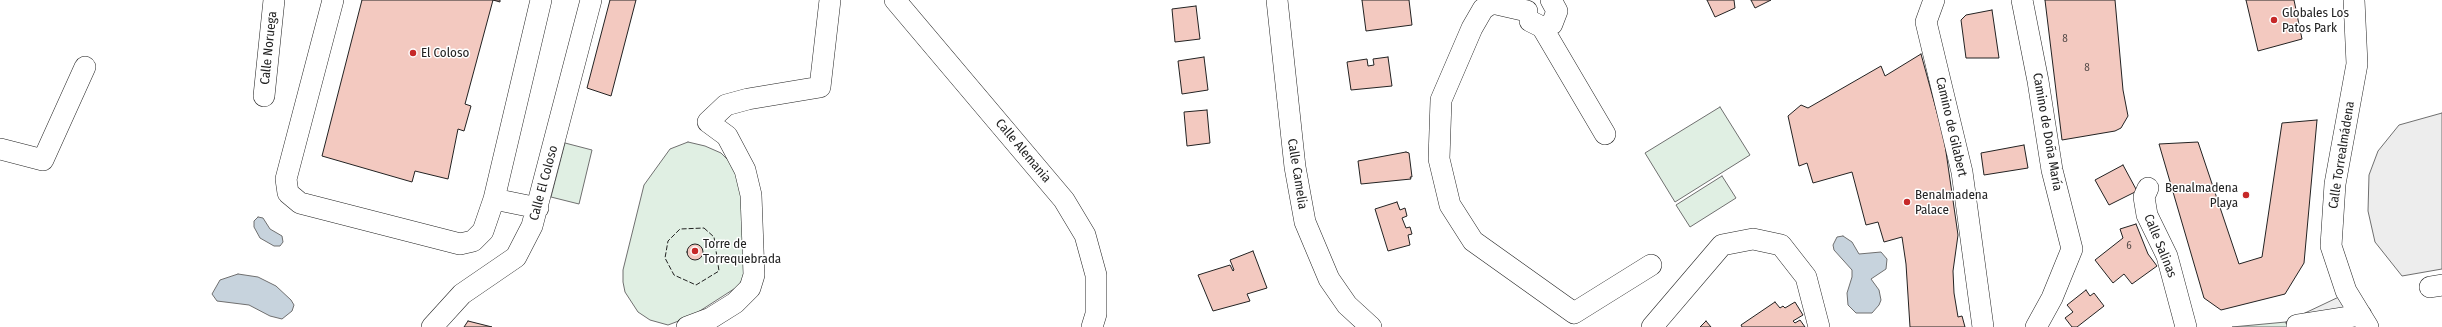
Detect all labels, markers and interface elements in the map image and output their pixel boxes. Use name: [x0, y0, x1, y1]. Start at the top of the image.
place label: Globales Los Patos Park: [2282, 5, 2349, 36]
street label: Calle Noruega: [257, 11, 281, 85]
marker: Globales Los Patos Park: [2269, 15, 2279, 25]
house number: 8: [2062, 32, 2068, 46]
place label: El Coloso: [421, 45, 469, 61]
marker: El Coloso: [408, 48, 418, 58]
house number: 8: [2084, 61, 2090, 75]
street label: Camino de Doña María: [2029, 72, 2065, 192]
street label: Camino de Gilabert: [1932, 76, 1970, 178]
street label: Calle Torrealmádena: [2326, 100, 2358, 210]
street label: Calle Alemania: [992, 116, 1054, 186]
street label: Calle Camelia: [1284, 138, 1310, 210]
street label: Calle El Coloso: [526, 144, 562, 222]
place label: Benalmadena Playa: [2165, 180, 2238, 211]
place label: Benalmadena Palace: [1915, 187, 1988, 218]
marker: Benalmadena Playa: [2241, 190, 2251, 200]
marker: Benalmadena Palace: [1902, 197, 1912, 207]
street label: Calle Salinas: [2140, 212, 2180, 280]
place label: Torre de Torrequebrada: [703, 236, 781, 267]
house number: 6: [2126, 239, 2132, 253]
marker: Torre de Torrequebrada: [690, 246, 700, 256]

